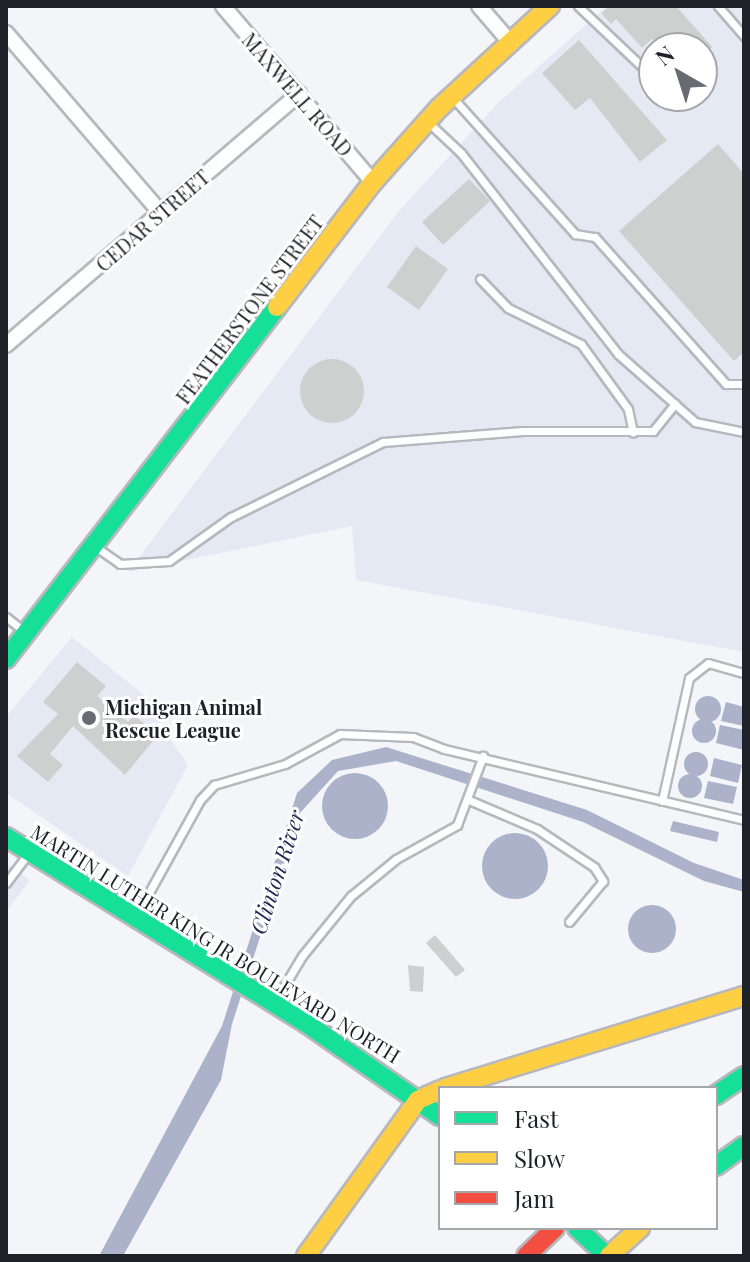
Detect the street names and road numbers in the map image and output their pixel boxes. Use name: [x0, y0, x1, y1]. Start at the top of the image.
street label: MAXWELL ROAD: [238, 27, 358, 161]
street label: CEDAR STREET: [90, 164, 214, 276]
street label: FEATHERSTONE STREET: [170, 210, 328, 408]
street label: MARTIN LUTHER KING JR BOULEVARD NORTH: [27, 819, 405, 1067]

